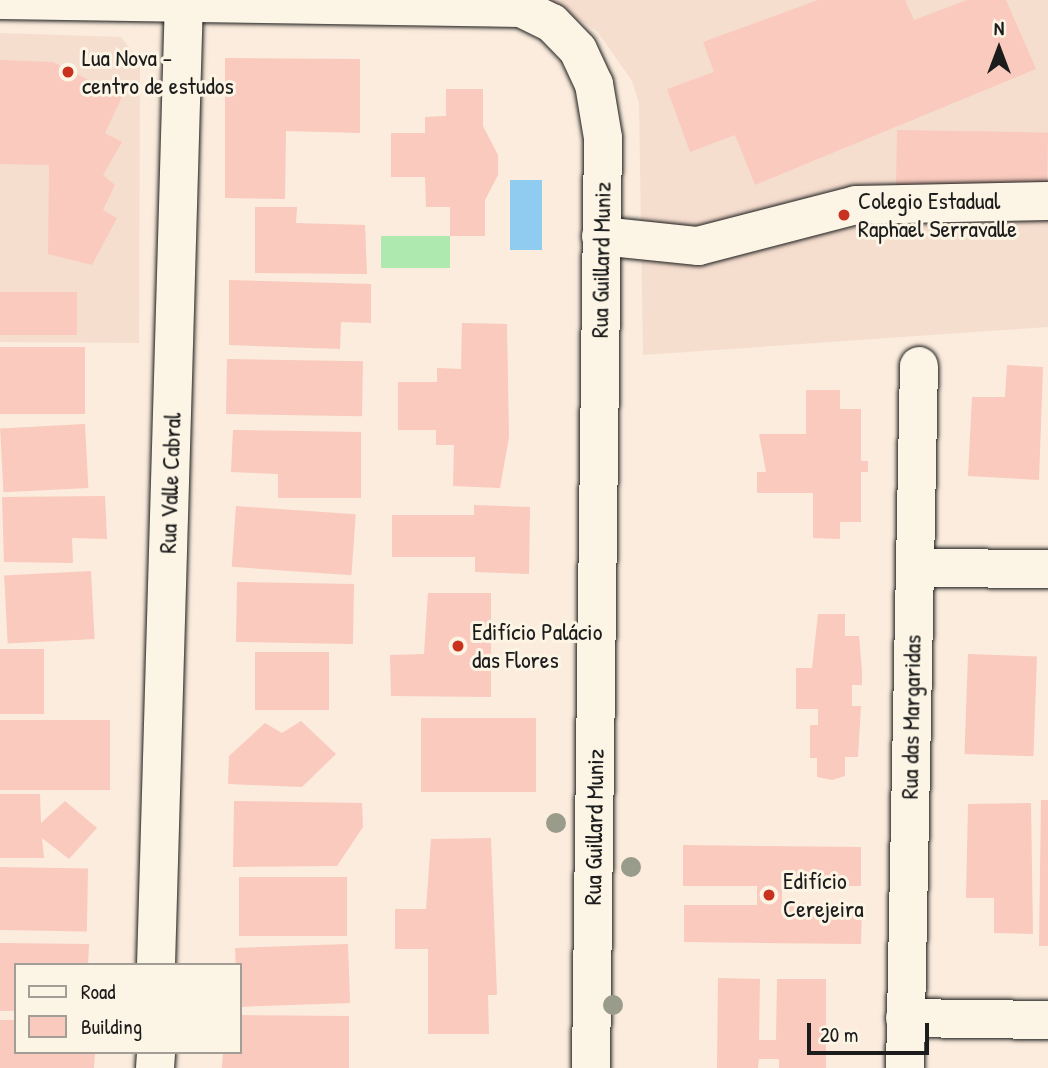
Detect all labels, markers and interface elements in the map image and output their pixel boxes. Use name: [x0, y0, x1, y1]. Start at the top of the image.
north arrow: [964, 14, 1034, 84]
text: N: [994, 15, 1004, 41]
place label: Lua Nova - centro de estudos: [82, 44, 234, 100]
marker: Lua Nova - centro de estudos: [60, 64, 76, 80]
street label: Rua Guillard Muniz: [585, 182, 617, 338]
place label: Colegio Estadual Raphael Serravalle: [858, 187, 1017, 243]
marker: Colegio Estadual Raphael Serravalle: [836, 207, 852, 223]
street label: Rua Valle Cabral: [153, 412, 187, 554]
place label: Edifício Palácio das Flores: [472, 618, 602, 674]
street label: Rua das Margaridas: [895, 634, 927, 800]
marker: Edifício Palácio das Flores: [450, 638, 466, 654]
street label: Rua Guillard Muniz: [578, 749, 610, 905]
place label: Edifício Cerejeira: [783, 867, 864, 923]
marker: Edifício Cerejeira: [761, 887, 777, 903]
legend: [14, 963, 242, 1054]
text: Road: [81, 977, 115, 1006]
scale bar: [810, 1009, 932, 1052]
text: Building: [81, 1012, 142, 1041]
text: 20 m: [820, 1020, 858, 1049]

